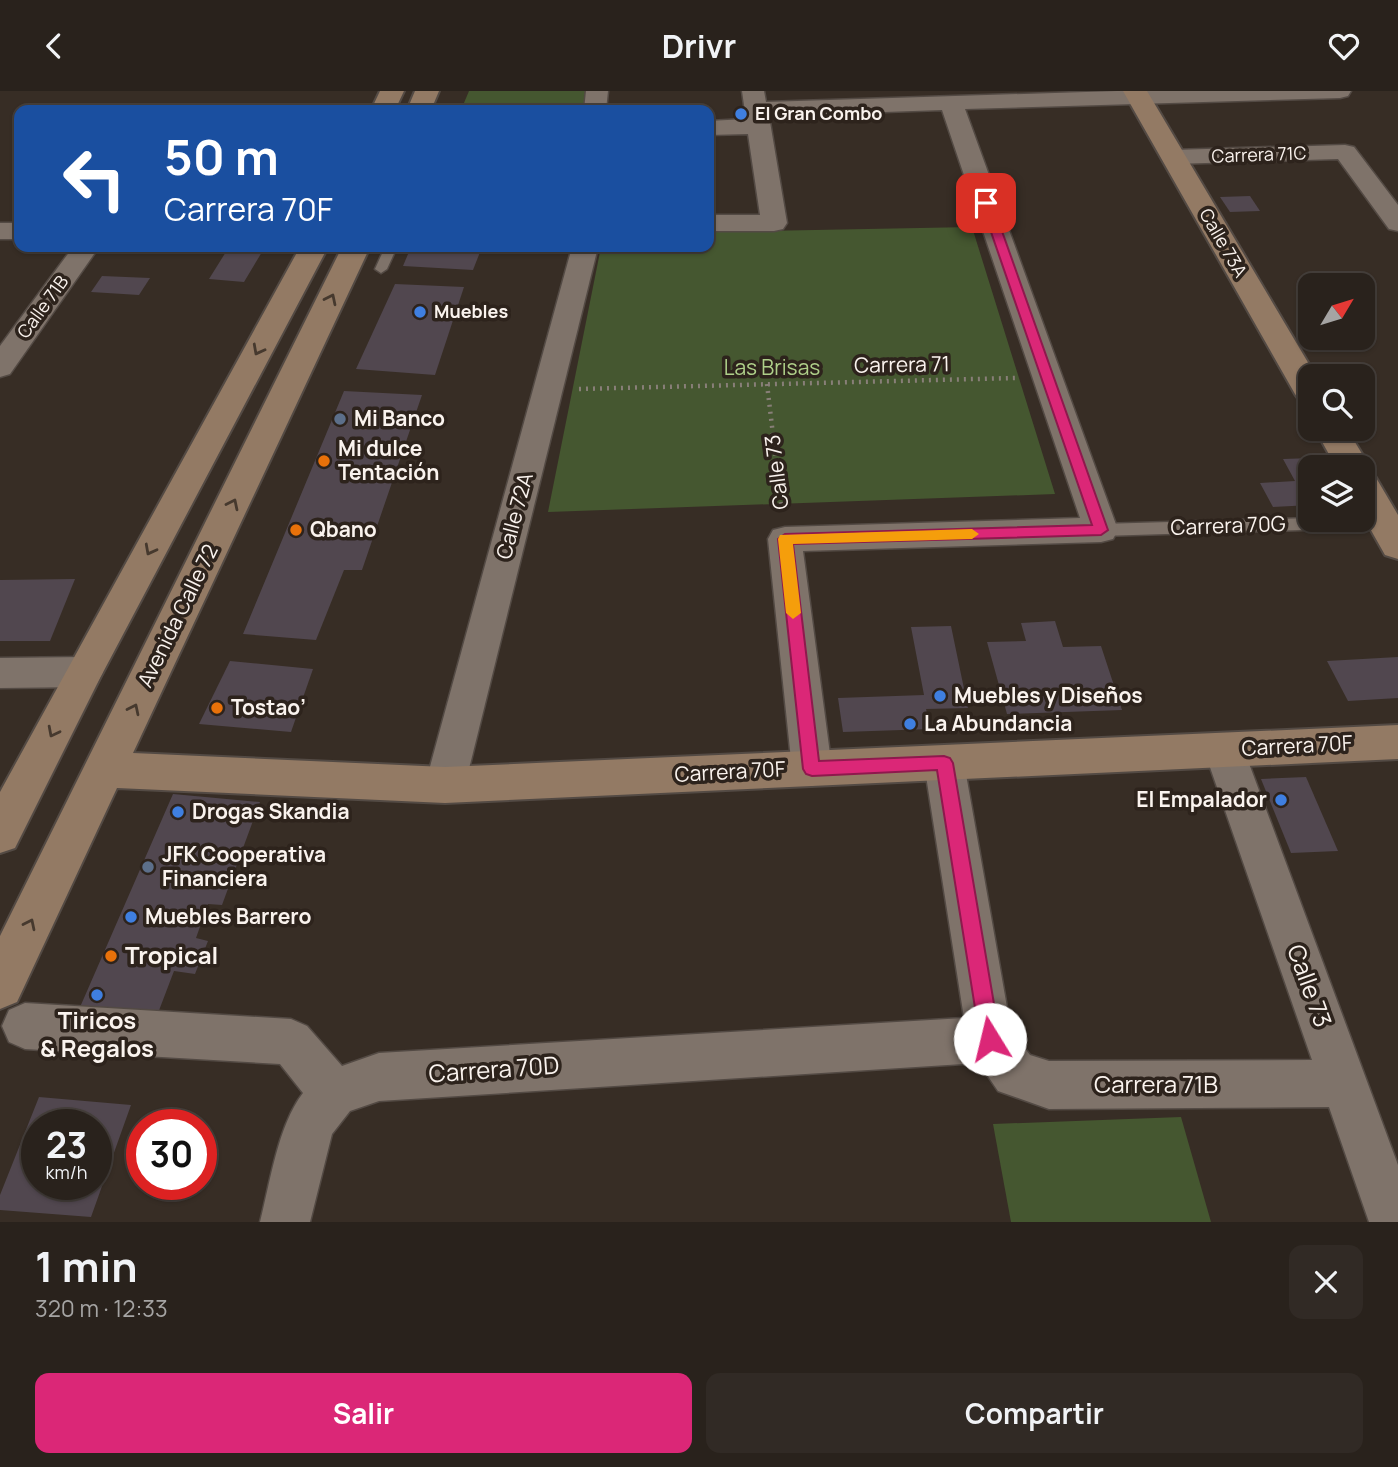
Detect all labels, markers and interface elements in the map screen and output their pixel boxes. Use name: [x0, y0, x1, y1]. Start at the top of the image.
text: Drivr: [662, 24, 736, 68]
icon: back: [35, 27, 73, 65]
icon: heart: [1325, 27, 1363, 65]
place label: El Gran Combo: [755, 101, 882, 125]
marker: El Gran Combo: [733, 106, 749, 122]
text: 50 m: [164, 123, 279, 190]
icon: left: [49, 133, 140, 224]
street label: Carrera 71C: [1211, 140, 1307, 168]
pin: [956, 173, 1016, 233]
icon: arrive: [967, 184, 1005, 222]
text: Carrera 70F: [164, 187, 333, 231]
street label: Calle 73A: [1195, 204, 1254, 282]
street label: Calle 71B: [11, 270, 73, 343]
north arrow: [1298, 273, 1376, 350]
map controls: [1298, 273, 1375, 532]
one-way arrow: [323, 294, 337, 306]
place label: Muebles: [434, 299, 508, 323]
marker: Muebles: [412, 304, 428, 320]
one-way arrow: [253, 343, 266, 355]
street label: Carrera 71: [854, 349, 950, 379]
park label: Las Brisas: [724, 353, 820, 381]
button: search: [1298, 364, 1375, 441]
place label: Mi Banco: [354, 404, 445, 432]
marker: Mi Banco: [332, 411, 348, 427]
street label: Calle 73: [758, 433, 794, 511]
place label: Mi dulce Tentación: [338, 434, 439, 486]
marker: Mi dulce Tentación: [316, 453, 332, 469]
button: layers: [1298, 455, 1375, 532]
street label: Calle 72A: [489, 469, 539, 562]
one-way arrow: [224, 499, 238, 511]
street label: Carrera 70G: [1170, 509, 1286, 541]
place label: Qbano: [310, 515, 377, 543]
marker: Qbano: [288, 522, 304, 538]
street label: Avenida Calle 72: [130, 539, 224, 692]
one-way arrow: [145, 543, 158, 555]
place label: Muebles y Diseños: [954, 681, 1143, 709]
marker: Muebles y Diseños: [932, 688, 948, 704]
place label: Tostao’: [231, 693, 306, 721]
marker: Tostao’: [209, 700, 225, 716]
one-way arrow: [126, 704, 140, 716]
place label: La Abundancia: [924, 709, 1072, 737]
marker: La Abundancia: [902, 716, 918, 732]
one-way arrow: [48, 725, 61, 737]
street label: Carrera 70F: [1241, 728, 1353, 762]
street label: Carrera 70F: [674, 754, 786, 788]
place label: El Empalador: [1136, 785, 1267, 813]
marker: El Empalador: [1273, 792, 1289, 808]
place label: Drogas Skandia: [192, 797, 350, 825]
marker: Drogas Skandia: [170, 804, 186, 820]
place label: JFK Cooperativa Financiera: [162, 840, 326, 892]
marker: JFK Cooperativa Financiera: [140, 859, 156, 875]
place label: Muebles Barrero: [145, 902, 311, 930]
marker: Muebles Barrero: [123, 909, 139, 925]
one-way arrow: [21, 919, 35, 931]
place label: Tropical: [125, 938, 218, 971]
street label: Calle 73: [1280, 939, 1341, 1031]
marker: Tropical: [103, 948, 119, 964]
marker: Tiricos & Regalos: [89, 987, 105, 1003]
position arrow: [953, 1002, 1027, 1076]
place label: Tiricos & Regalos: [40, 1003, 154, 1064]
street label: Carrera 70D: [428, 1047, 560, 1090]
street label: Carrera 71B: [1094, 1067, 1218, 1100]
speed limit sign: 30: [126, 1109, 217, 1200]
text: 23: [46, 1121, 87, 1169]
text: km/h: [46, 1160, 87, 1184]
text: 1 min: [35, 1237, 138, 1295]
button: close: [1289, 1245, 1363, 1319]
text: 320 m · 12:33: [35, 1292, 168, 1324]
button: Salir: [35, 1373, 692, 1453]
button: Compartir: [706, 1373, 1363, 1453]

